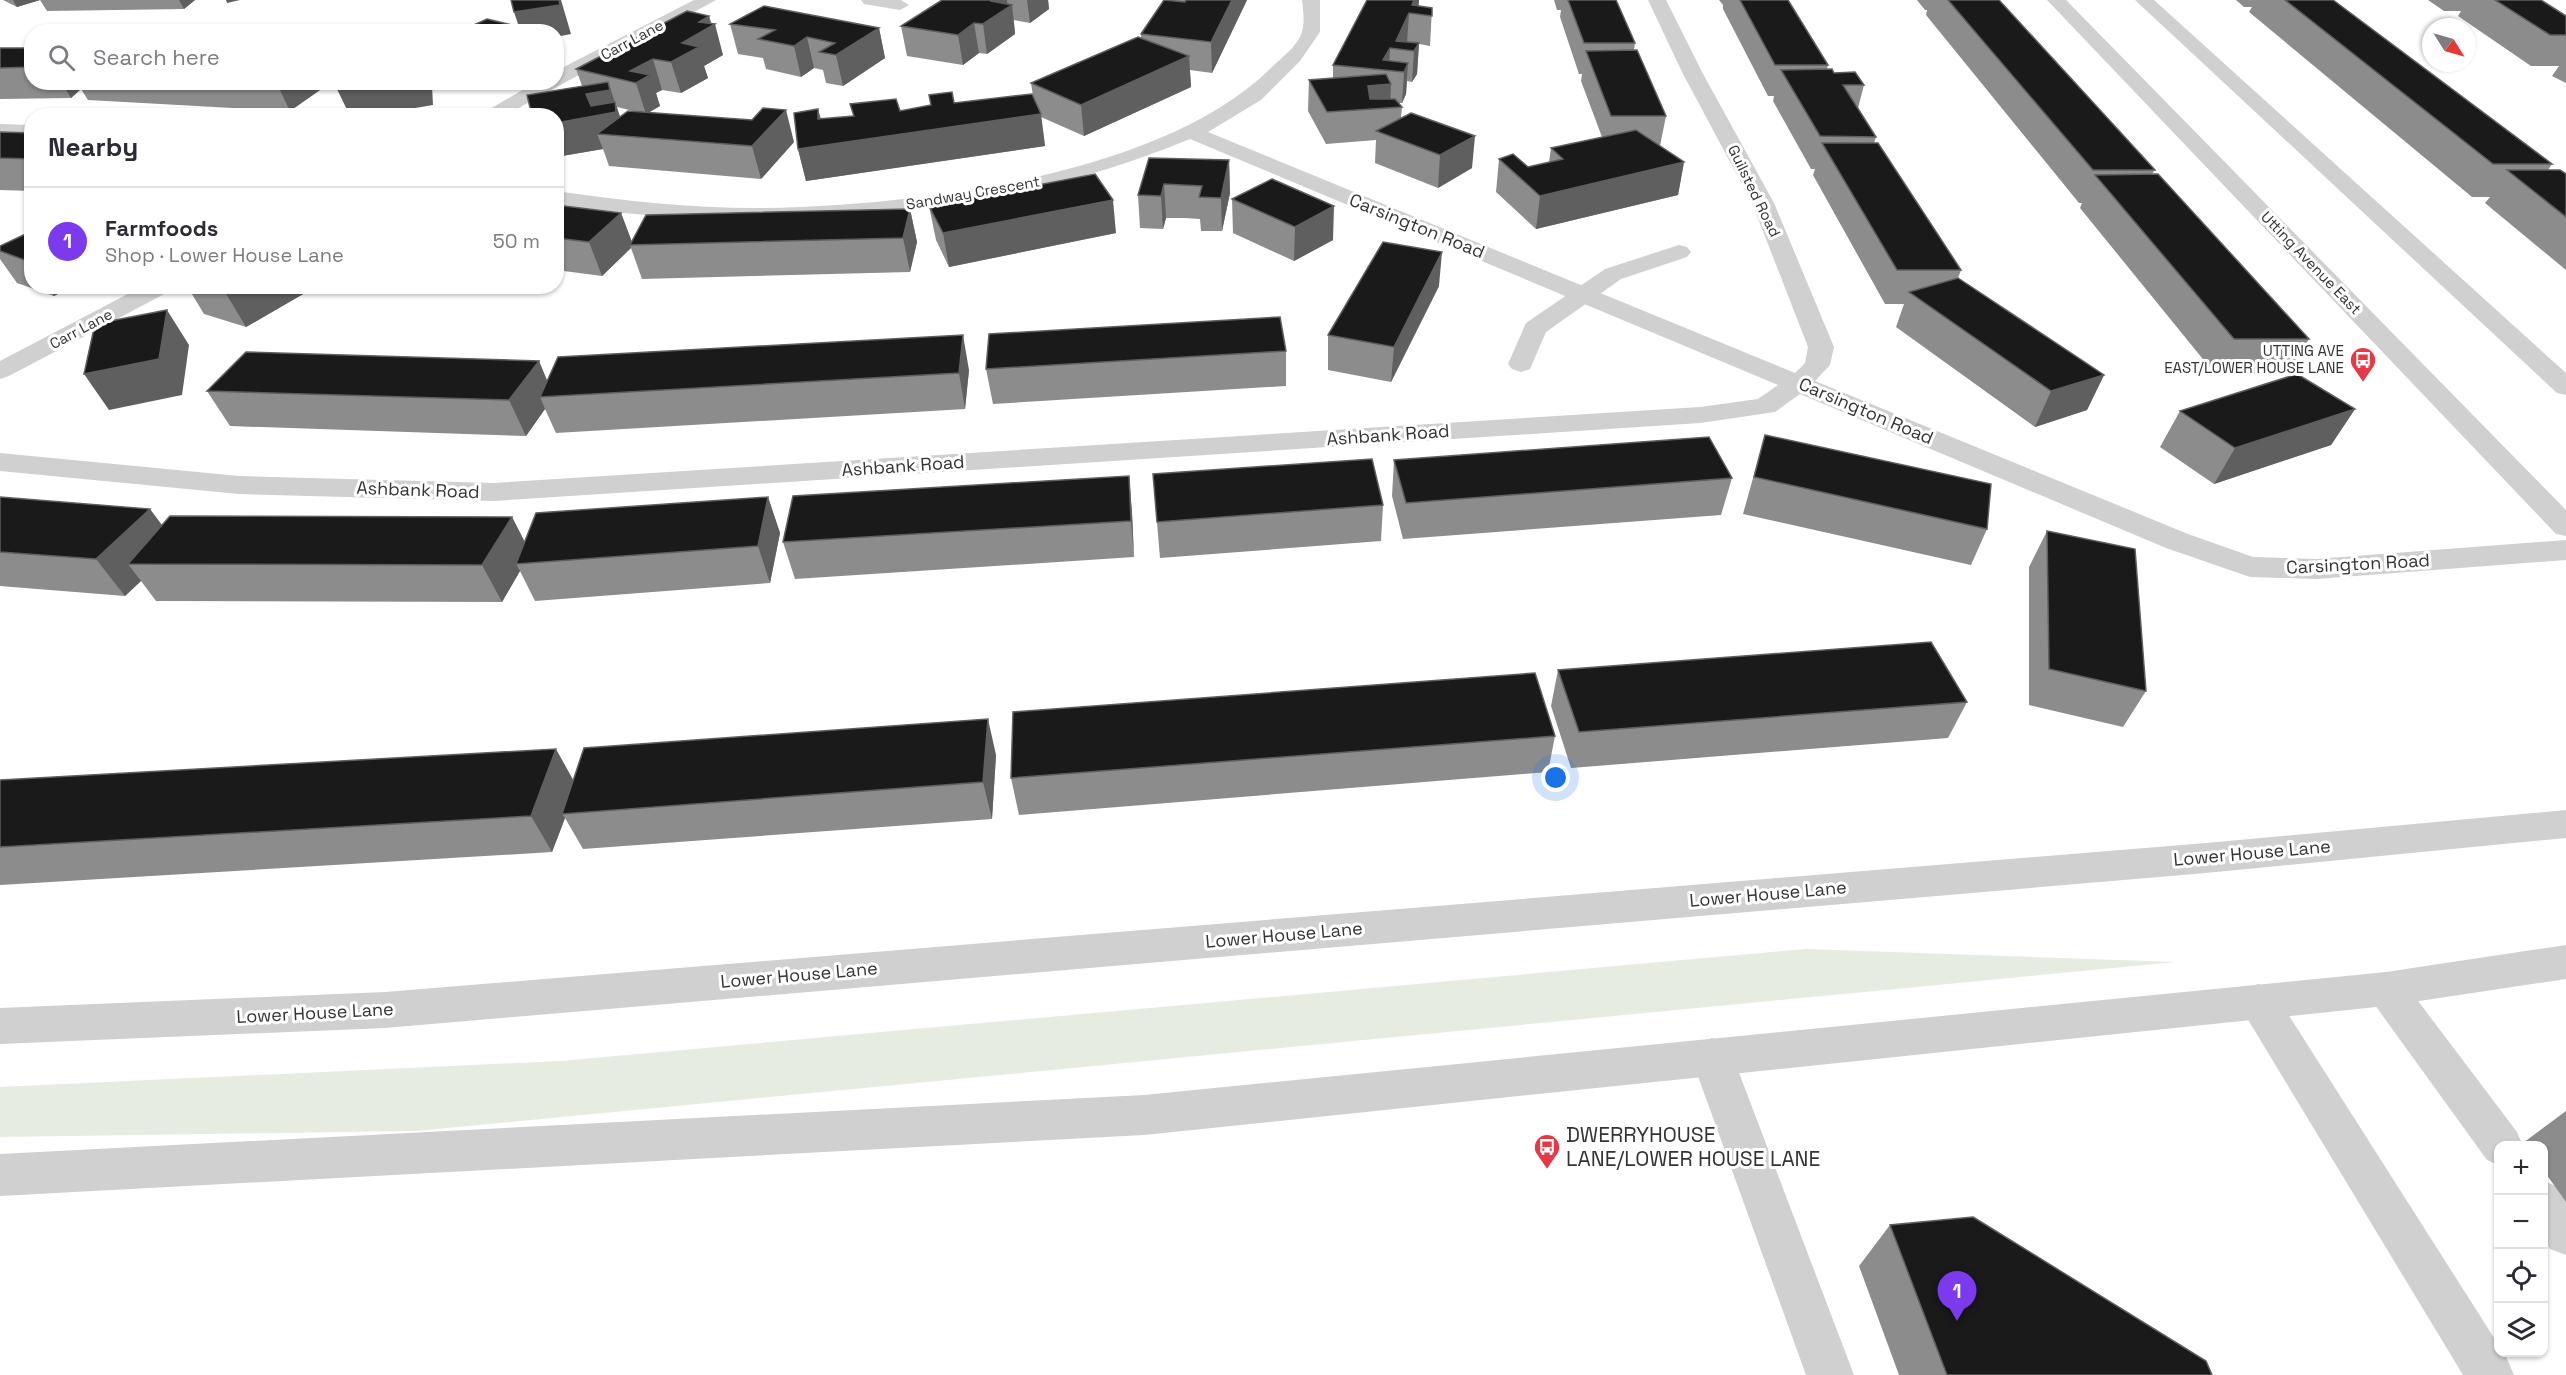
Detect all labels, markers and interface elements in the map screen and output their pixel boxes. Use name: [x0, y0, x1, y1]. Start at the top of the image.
street label: Carr Lane: [597, 15, 666, 64]
north arrow: [2422, 18, 2476, 72]
search box: [24, 24, 564, 90]
icon: search: [45, 41, 78, 74]
text: Search here: [93, 43, 220, 71]
text: Nearby: [48, 130, 138, 164]
street label: Guilsted Road: [1724, 142, 1785, 240]
street label: Sandway Crescent: [905, 171, 1041, 214]
street label: Carsington Road: [1346, 188, 1488, 263]
street label: Utting Avenue East: [2257, 207, 2366, 318]
text: Farmfoods: [105, 214, 218, 242]
text: 1: [63, 228, 72, 254]
text: 50 m: [493, 228, 540, 254]
text: Shop · Lower House Lane: [105, 242, 344, 268]
street label: Carr Lane: [46, 304, 115, 353]
place label: UTTING AVE EAST/LOWER HOUSE LANE: [2164, 341, 2344, 377]
bus stop icon: UTTING AVE EAST/LOWER HOUSE LANE: [2348, 345, 2378, 383]
street label: Carsington Road: [1795, 372, 1937, 449]
street label: Ashbank Road: [1326, 419, 1450, 450]
street label: Ashbank Road: [841, 450, 965, 481]
street label: Ashbank Road: [356, 476, 480, 503]
street label: Carsington Road: [2286, 548, 2430, 579]
your location: [1541, 763, 1570, 792]
street label: Lower House Lane: [2172, 834, 2331, 871]
street label: Lower House Lane: [1688, 875, 1847, 912]
street label: Lower House Lane: [1204, 916, 1363, 953]
street label: Lower House Lane: [719, 956, 878, 993]
street label: Lower House Lane: [236, 997, 394, 1028]
place label: DWERRYHOUSE LANE/LOWER HOUSE LANE: [1566, 1121, 1820, 1172]
bus stop icon: DWERRYHOUSE LANE/LOWER HOUSE LANE: [1532, 1132, 1562, 1170]
map controls: [2494, 1141, 2548, 1357]
button: +: [2494, 1141, 2548, 1195]
button: −: [2494, 1195, 2548, 1249]
button: locate: [2494, 1249, 2548, 1303]
pin: 1: [1938, 1272, 1976, 1321]
button: layers: [2494, 1303, 2548, 1357]

